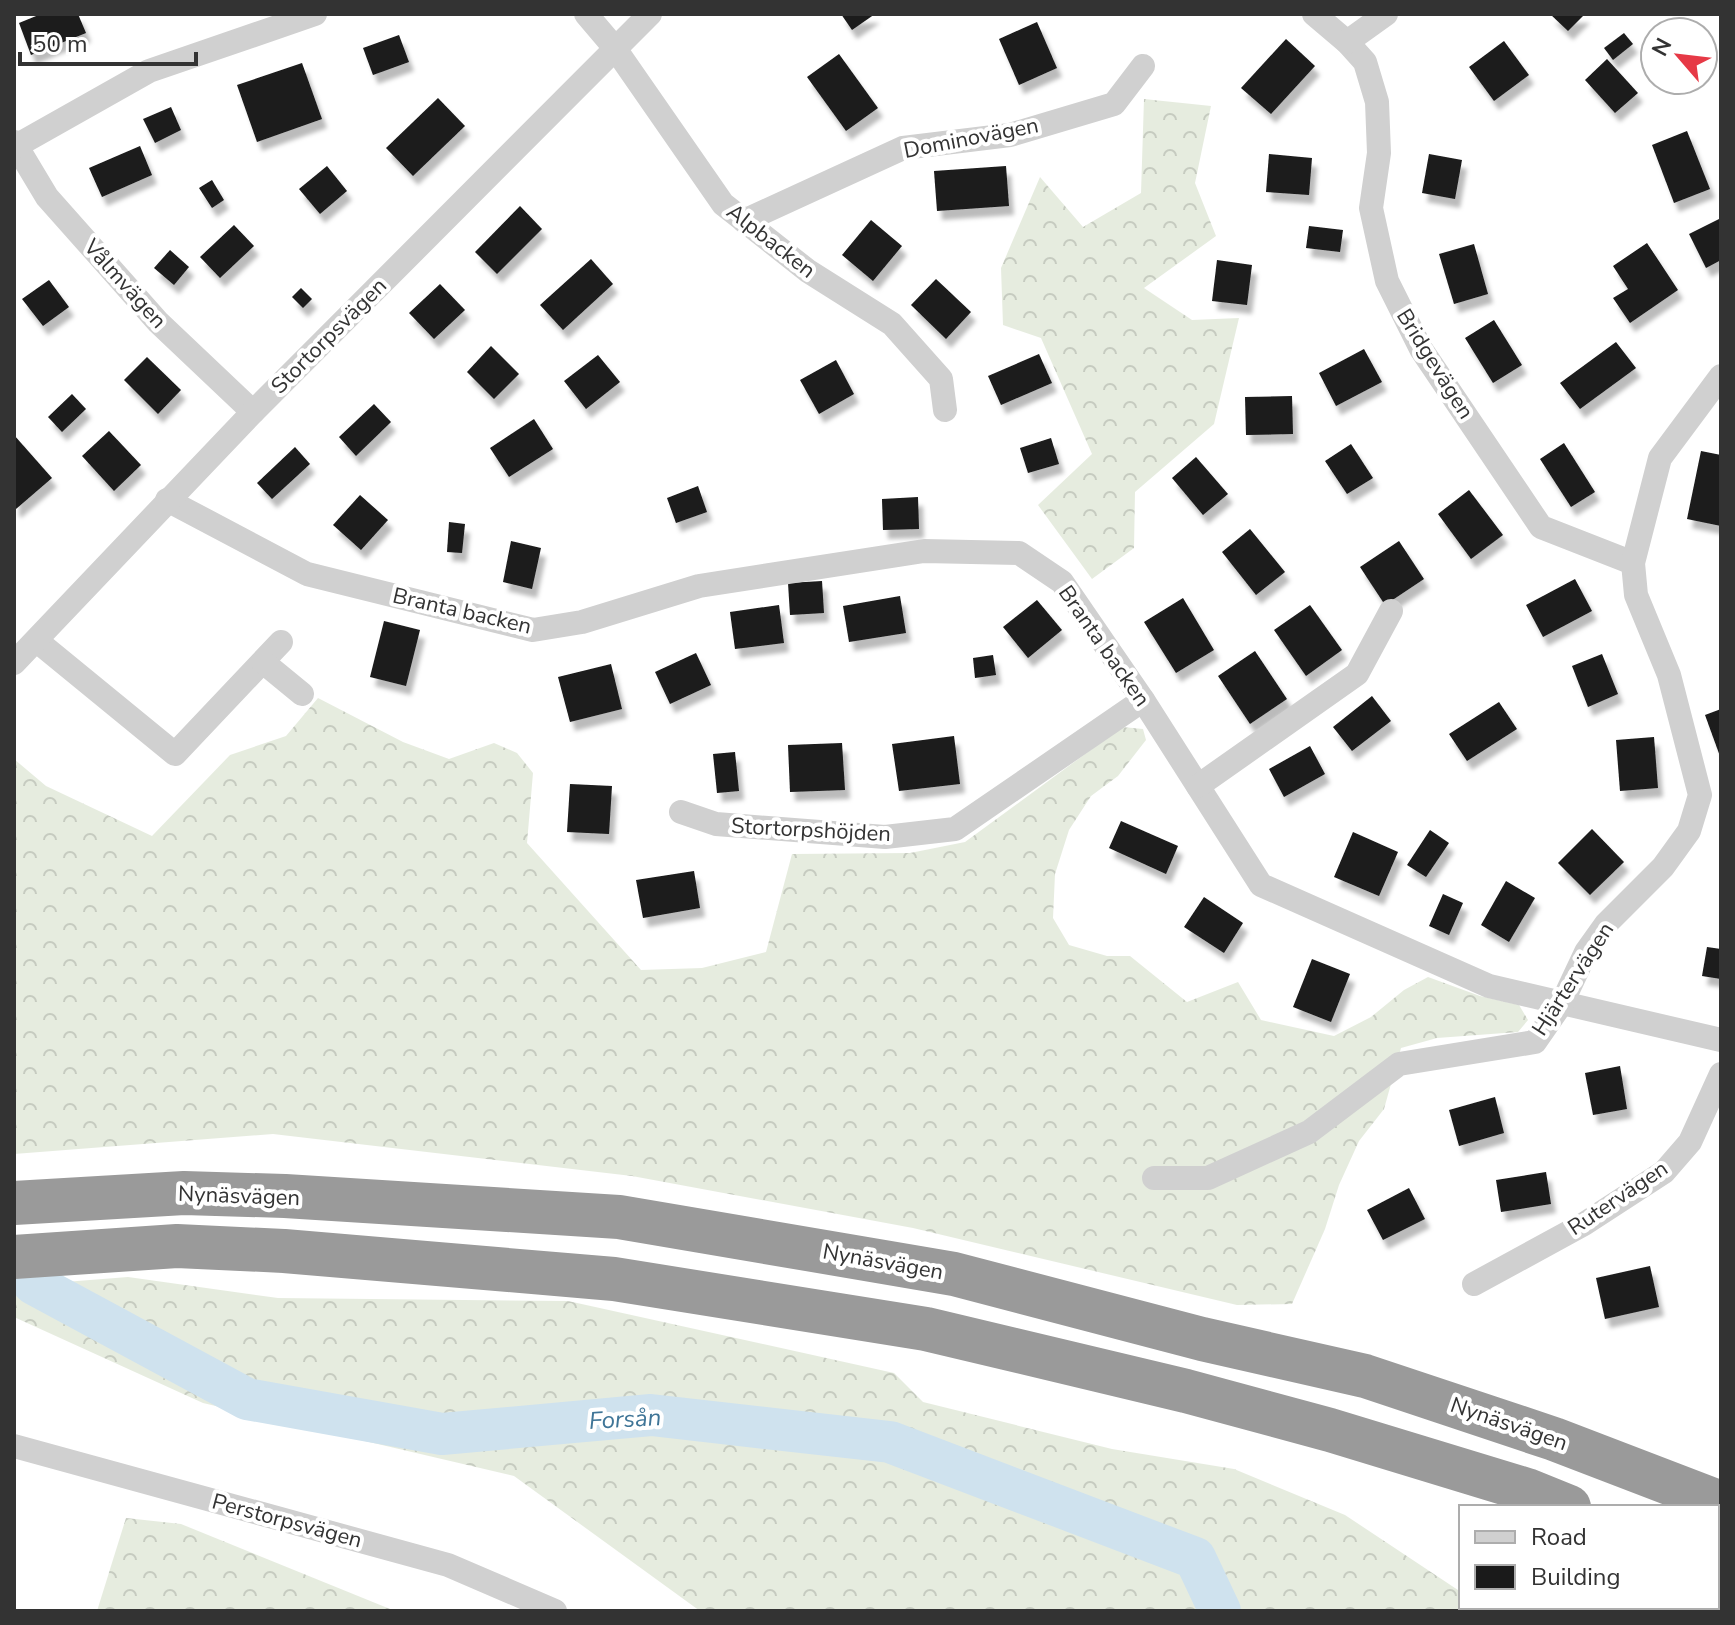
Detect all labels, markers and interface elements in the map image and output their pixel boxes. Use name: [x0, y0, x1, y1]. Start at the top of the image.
scale bar: [20, 16, 196, 66]
north arrow: [1639, 16, 1719, 96]
text: 50 m: [32, 28, 88, 60]
text: N: [1645, 33, 1679, 61]
street label: Dominovägen: [901, 110, 1041, 166]
street label: Alpbacken: [720, 197, 822, 285]
street label: Vålmvägen: [76, 232, 173, 335]
street label: Stortorpsvägen: [264, 271, 394, 401]
street label: Bridgevägen: [1389, 303, 1481, 425]
street label: Branta backen: [1051, 579, 1157, 713]
street label: Branta backen: [390, 580, 534, 642]
street label: Stortorpshöjden: [730, 811, 892, 849]
street label: Hjärtervägen: [1525, 916, 1621, 1042]
street label: Rutervägen: [1562, 1153, 1674, 1243]
street label: Nynäsvägen: [178, 1179, 300, 1213]
street label: Nynäsvägen: [820, 1237, 946, 1287]
street label: Nynäsvägen: [1446, 1390, 1572, 1458]
water label: Forsån: [588, 1401, 662, 1437]
street label: Perstorpsvägen: [209, 1487, 365, 1555]
legend: [1459, 1505, 1719, 1609]
text: Road: [1531, 1521, 1587, 1553]
text: Building: [1531, 1561, 1621, 1593]

